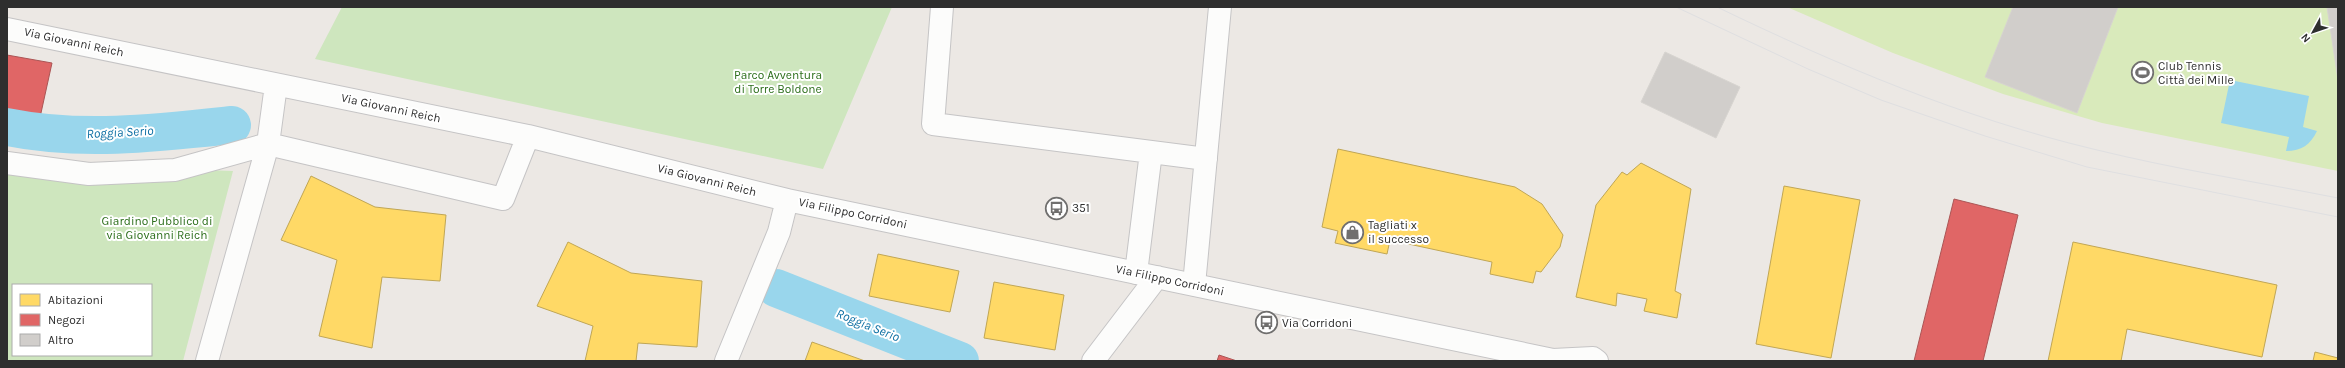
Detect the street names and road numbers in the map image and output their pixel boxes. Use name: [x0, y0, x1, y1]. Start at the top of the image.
street label: Via Giovanni Reich: [23, 25, 125, 59]
street label: Via Giovanni Reich: [340, 91, 442, 125]
street label: Via Giovanni Reich: [656, 161, 758, 199]
street label: Via Filippo Corridoni: [797, 195, 909, 231]
street label: Via Filippo Corridoni: [1114, 262, 1226, 298]

